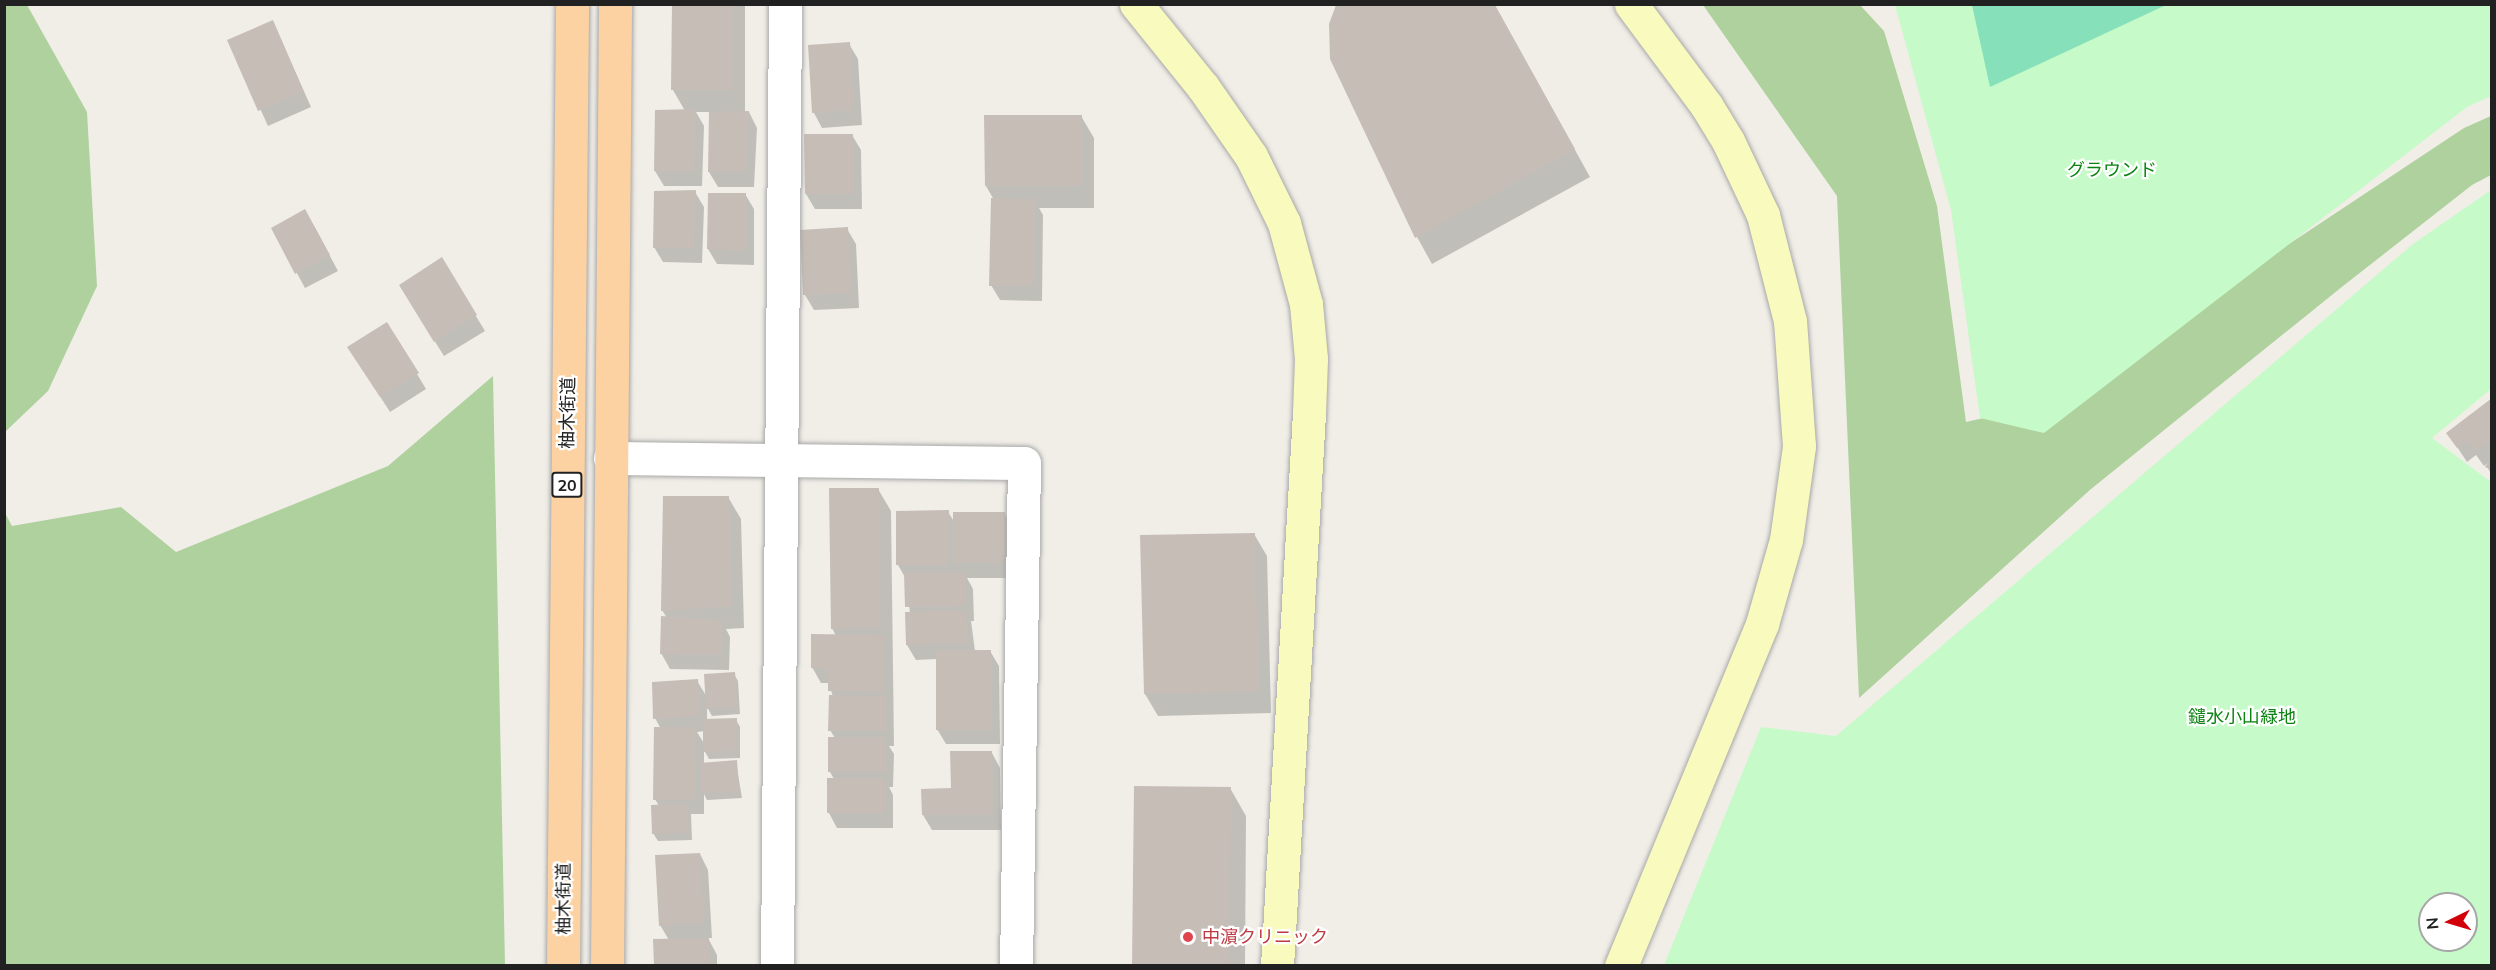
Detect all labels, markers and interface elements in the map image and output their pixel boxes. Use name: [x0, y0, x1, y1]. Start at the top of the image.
park label: グラウンド: [2067, 159, 2157, 181]
street label: 柚木街道: [557, 377, 579, 449]
road number: 20: [550, 472, 584, 498]
park label: 鑓水小山緑地: [2188, 706, 2296, 728]
street label: 柚木街道: [553, 863, 575, 935]
north arrow: [2418, 892, 2478, 952]
text: N: [2422, 916, 2443, 930]
place label: 中濵クリニック: [1202, 926, 1328, 948]
marker: 中濵クリニック: [1179, 928, 1197, 946]

